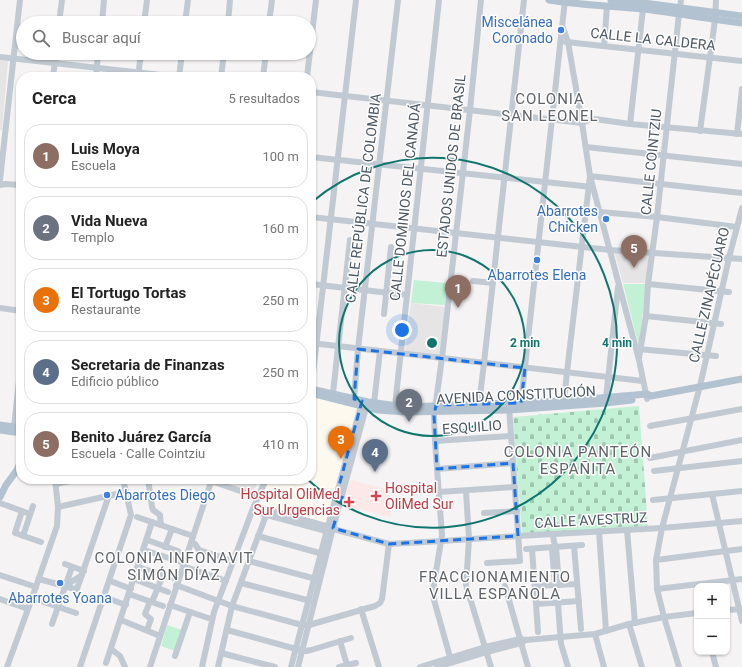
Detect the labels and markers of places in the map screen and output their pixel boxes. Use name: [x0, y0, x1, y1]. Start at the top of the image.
place label: Miscelánea Coronado: [482, 14, 553, 46]
marker: Miscelánea Coronado: [556, 25, 566, 35]
place label: Abarrotes Chicken: [537, 203, 598, 235]
marker: Abarrotes Chicken: [601, 214, 611, 224]
pin: 5: [621, 235, 647, 268]
marker: Abarrotes Elena: [532, 255, 542, 265]
place label: Abarrotes Elena: [488, 267, 586, 283]
pin: 1: [445, 275, 471, 308]
centre of rings: [425, 336, 439, 350]
pin: 2: [396, 389, 422, 422]
pin: 3: [328, 426, 354, 459]
pin: 4: [362, 439, 388, 472]
place label: Hospital OliMed Sur: [385, 480, 453, 512]
place label: Hospital OliMed Sur Urgencias: [240, 486, 340, 518]
place label: Abarrotes Diego: [115, 487, 216, 503]
marker: Abarrotes Diego: [102, 490, 112, 500]
marker: Hospital OliMed Sur: [370, 490, 382, 502]
marker: Hospital OliMed Sur Urgencias: [343, 496, 355, 508]
marker: Abarrotes Yoana: [55, 578, 65, 588]
place label: Abarrotes Yoana: [8, 590, 112, 606]

